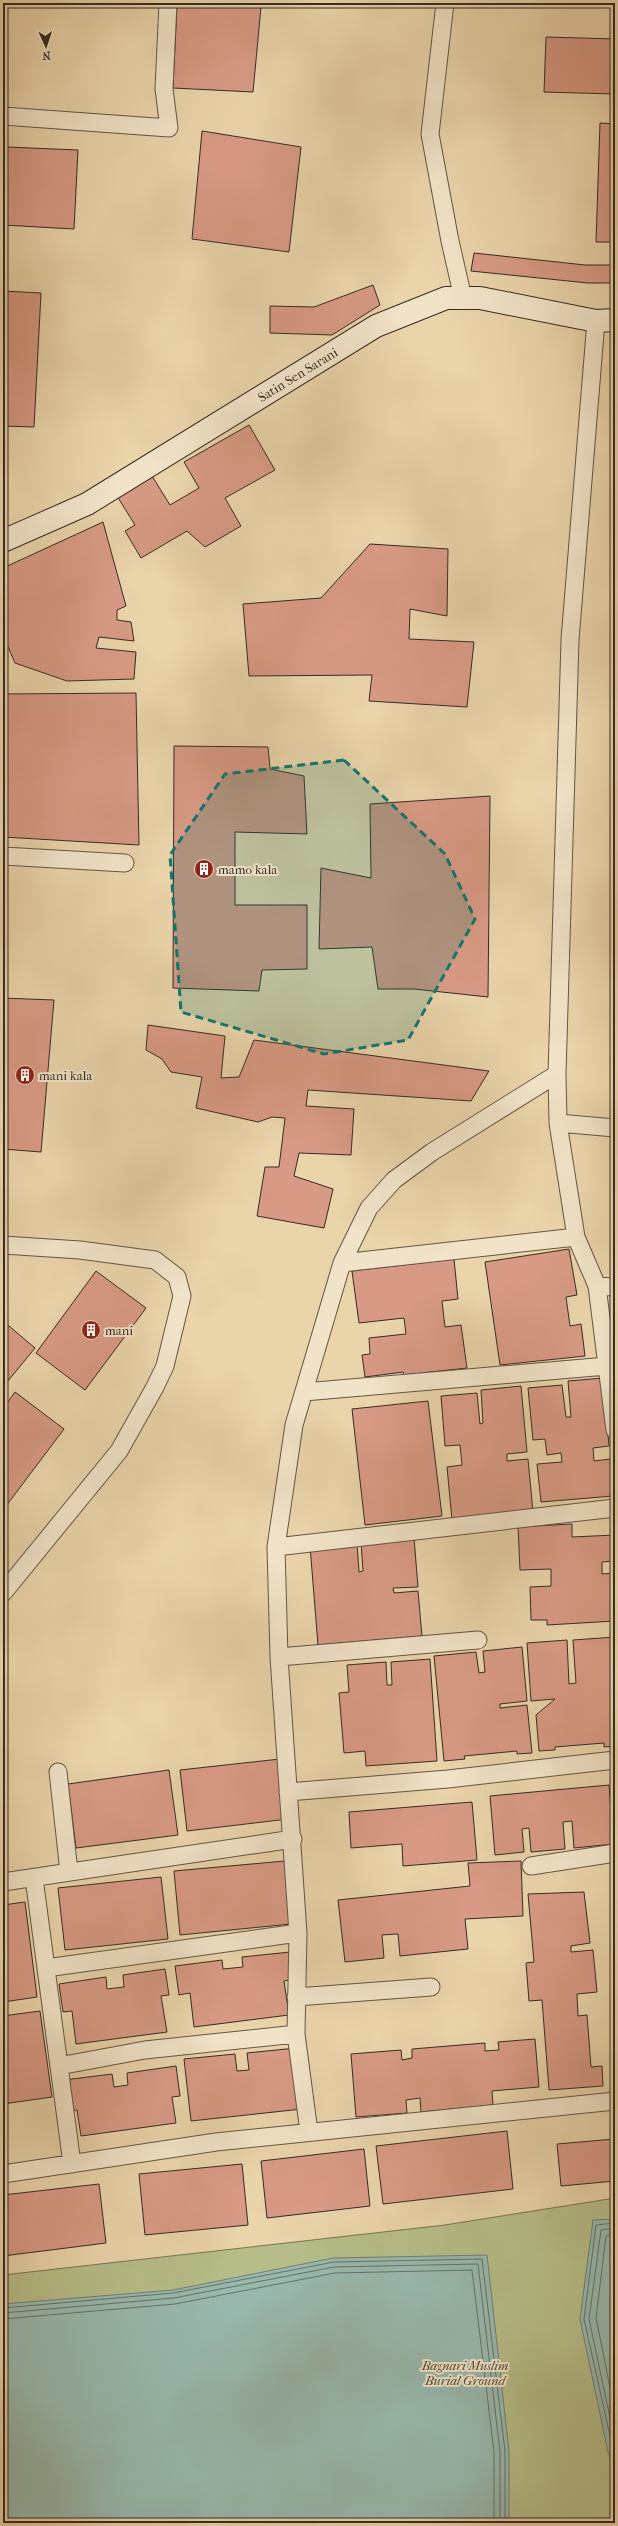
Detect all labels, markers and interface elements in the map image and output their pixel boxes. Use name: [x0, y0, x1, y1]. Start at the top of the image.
north arrow: [26, 26, 66, 66]
text: N: [41, 49, 51, 62]
street label: Satin Sen Sarani: [255, 344, 340, 405]
building icon: mamo kala: [193, 858, 215, 880]
place label: mamo kala: [218, 862, 278, 877]
building icon: mani kala: [14, 1064, 36, 1086]
place label: mani kala: [39, 1068, 93, 1083]
building icon: mani: [80, 1319, 102, 1341]
place label: mani: [105, 1323, 133, 1338]
park label: Bagnari Muslim Burial Ground: [421, 2358, 508, 2388]

